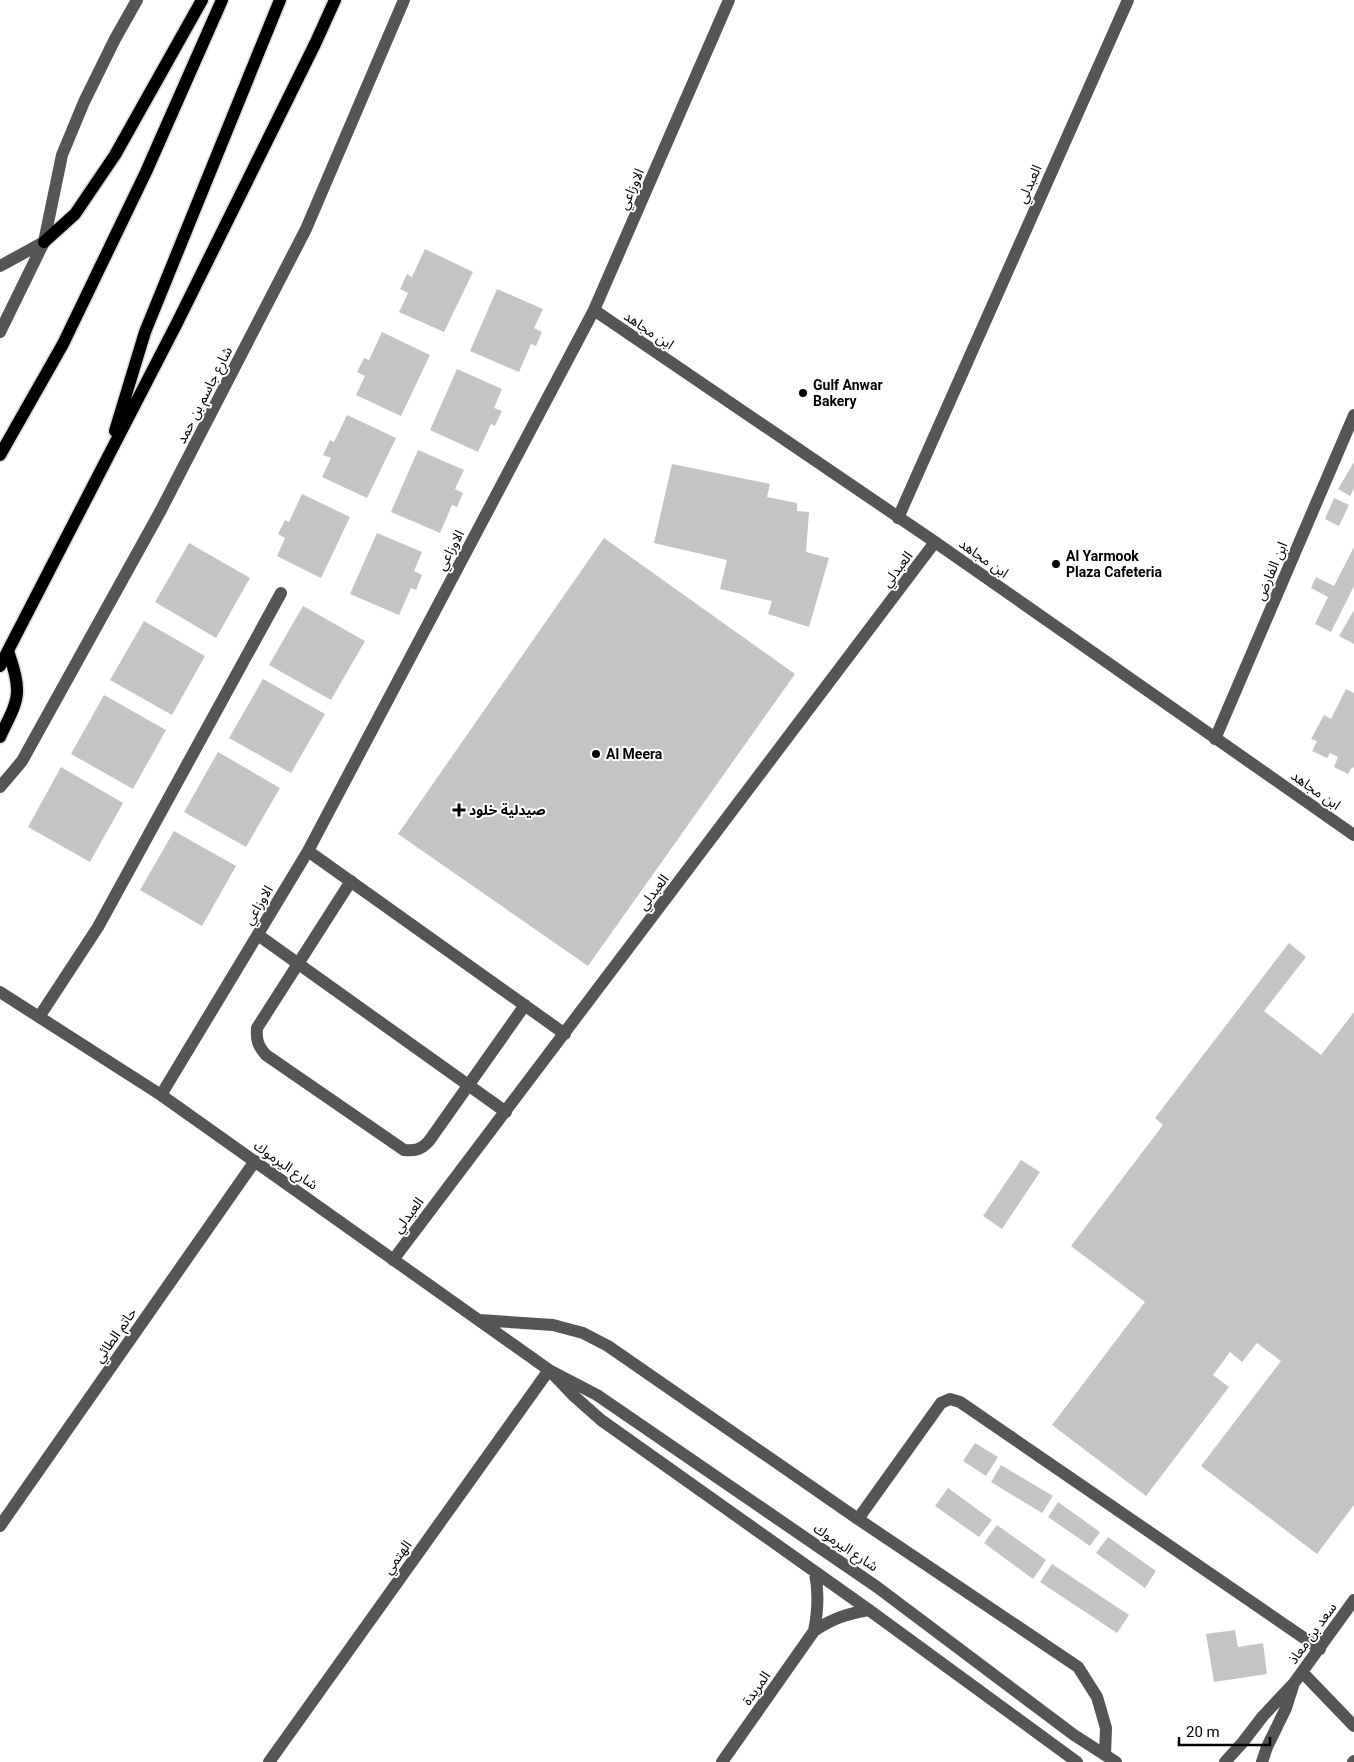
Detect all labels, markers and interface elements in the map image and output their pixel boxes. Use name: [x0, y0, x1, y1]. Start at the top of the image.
street label: العبدلي: [1013, 162, 1048, 207]
street label: الاوزاعي: [615, 166, 650, 213]
street label: ابن مجاهد: [620, 308, 677, 353]
street label: شارع جاسم بن حمد: [173, 344, 238, 448]
place label: Gulf Anwar Bakery: [813, 377, 883, 409]
marker: Gulf Anwar Bakery: [797, 387, 809, 399]
street label: الاوزاعي: [433, 527, 470, 574]
street label: ابن مجاهد: [956, 535, 1012, 582]
street label: ابن الفارض: [1252, 539, 1291, 603]
street label: العبدلي: [878, 548, 918, 592]
place label: Al Yarmook Plaza Cafeteria: [1066, 548, 1163, 580]
marker: Al Yarmook Plaza Cafeteria: [1050, 558, 1062, 570]
place label: Al Meera: [606, 746, 663, 762]
marker: Al Meera: [590, 748, 602, 760]
street label: ابن مجاهد: [1288, 767, 1344, 814]
place label: صيدلية خلود: [469, 802, 546, 818]
marker: صيدلية خلود: [453, 804, 465, 816]
street label: العبدلي: [634, 871, 674, 915]
street label: الاوزاعي: [240, 882, 279, 929]
street label: شارع اليرموك: [249, 1137, 321, 1195]
street label: العبدلي: [389, 1194, 429, 1238]
street label: حاتم الطائي: [90, 1305, 142, 1367]
street label: شارع اليرموك: [809, 1520, 881, 1577]
street label: الهتمي: [379, 1537, 417, 1579]
street label: سعد بن معاذ: [1284, 1599, 1340, 1667]
street label: المريدة: [739, 1668, 774, 1709]
scale bar: [1179, 1714, 1270, 1746]
text: 20 m: [1186, 1723, 1220, 1741]

